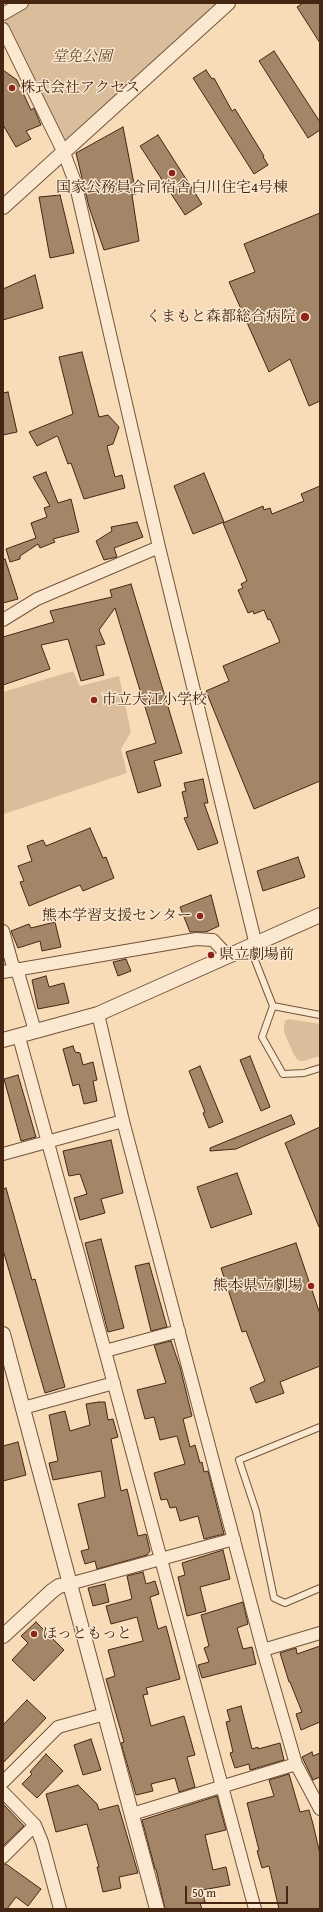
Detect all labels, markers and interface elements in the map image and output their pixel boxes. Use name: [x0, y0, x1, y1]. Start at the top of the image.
park label: 堂免公園: [52, 48, 112, 66]
place label: 株式会社アクセス: [20, 79, 140, 97]
marker: 株式会社アクセス: [7, 83, 17, 93]
marker: 国家公務員合同宿舎白川住宅4号棟: [167, 168, 177, 178]
place label: 国家公務員合同宿舎白川住宅4号棟: [56, 179, 288, 197]
place label: くまもと森都総合病院: [146, 308, 296, 326]
marker: くまもと森都総合病院: [299, 311, 311, 323]
place label: 市立大江小学校: [102, 691, 207, 709]
marker: 市立大江小学校: [89, 695, 99, 705]
place label: 熊本学習支援センター: [42, 907, 192, 925]
marker: 熊本学習支援センター: [195, 911, 205, 921]
place label: 県立劇場前: [219, 946, 294, 964]
marker: 県立劇場前: [206, 950, 216, 960]
place label: 熊本県立劇場: [213, 1277, 303, 1295]
marker: 熊本県立劇場: [306, 1281, 316, 1291]
place label: ほっともっと: [42, 1625, 132, 1643]
marker: ほっともっと: [29, 1629, 39, 1639]
scale bar: [187, 1878, 290, 1904]
text: 50 m: [192, 1884, 216, 1901]

